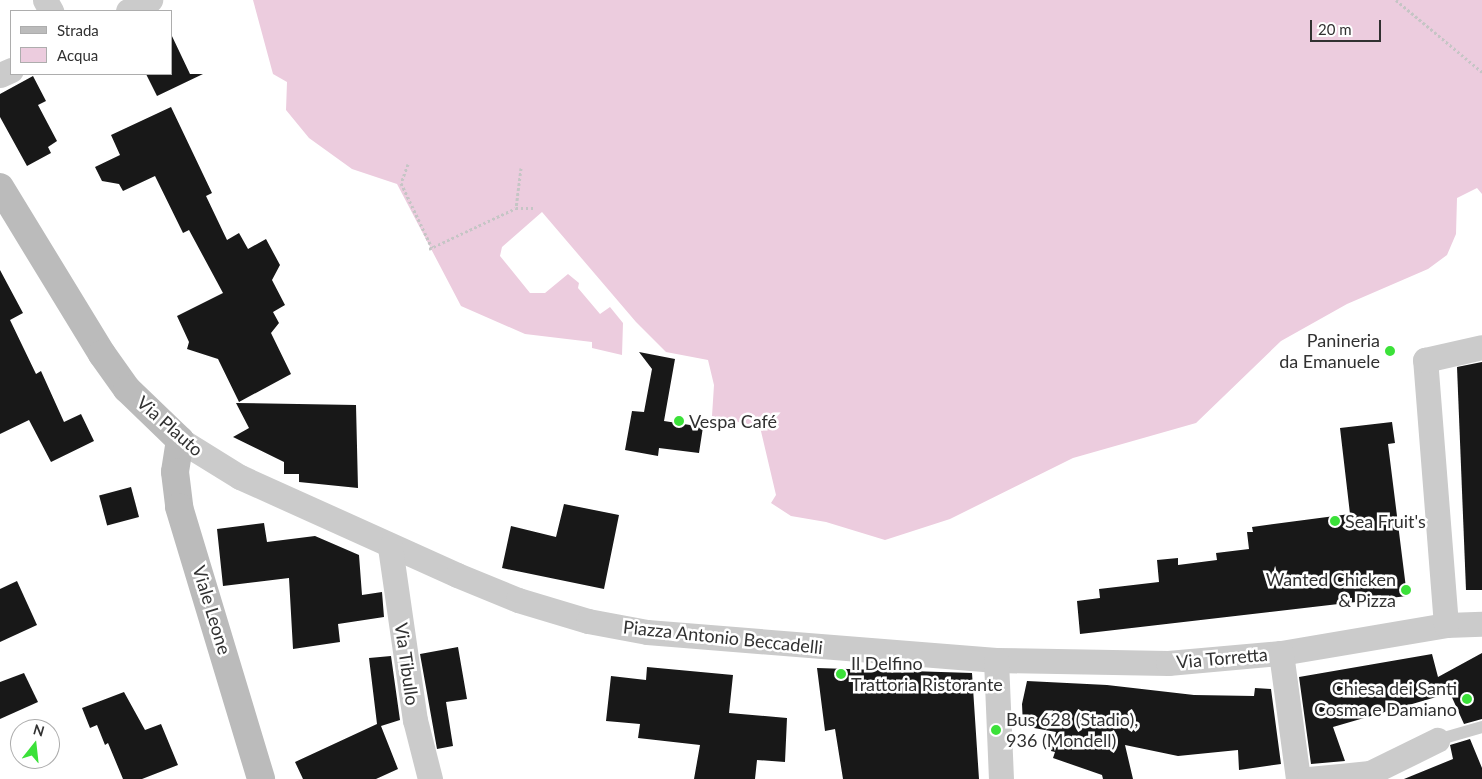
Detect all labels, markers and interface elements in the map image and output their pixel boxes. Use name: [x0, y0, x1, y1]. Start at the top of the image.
legend: [10, 10, 172, 75]
scale bar: [1312, 10, 1383, 42]
text: 20 m: [1318, 20, 1352, 38]
text: Strada: [57, 21, 99, 39]
text: Acqua: [57, 46, 98, 64]
place label: Panineria da Emanuele: [1279, 330, 1380, 372]
marker: Panineria da Emanuele: [1384, 345, 1396, 357]
street label: Via Plauto: [132, 391, 208, 461]
place label: Vespa Café: [689, 410, 777, 432]
marker: Vespa Café: [673, 415, 685, 427]
place label: Sea Fruit's: [1345, 510, 1426, 532]
marker: Sea Fruit's: [1329, 515, 1341, 527]
street label: Viale Leone: [188, 563, 236, 657]
place label: Wanted Chicken & Pizza: [1266, 569, 1396, 612]
marker: Wanted Chicken & Pizza: [1400, 584, 1412, 596]
street label: Piazza Antonio Beccadelli: [622, 616, 824, 658]
street label: Via Tibullo: [390, 621, 424, 707]
street label: Via Torretta: [1175, 643, 1269, 673]
place label: Il Delfino Trattoria Ristorante: [851, 653, 1003, 696]
marker: Il Delfino Trattoria Ristorante: [835, 668, 847, 680]
place label: Chiesa dei Santi Cosma e Damiano: [1314, 678, 1457, 721]
marker: Chiesa dei Santi Cosma e Damiano: [1461, 693, 1473, 705]
place label: Bus 628 (Stadio), 936 (Mondell): [1006, 709, 1138, 752]
north arrow: [10, 719, 60, 769]
text: N: [31, 720, 47, 740]
marker: Bus 628 (Stadio), 936 (Mondell): [990, 724, 1002, 736]

